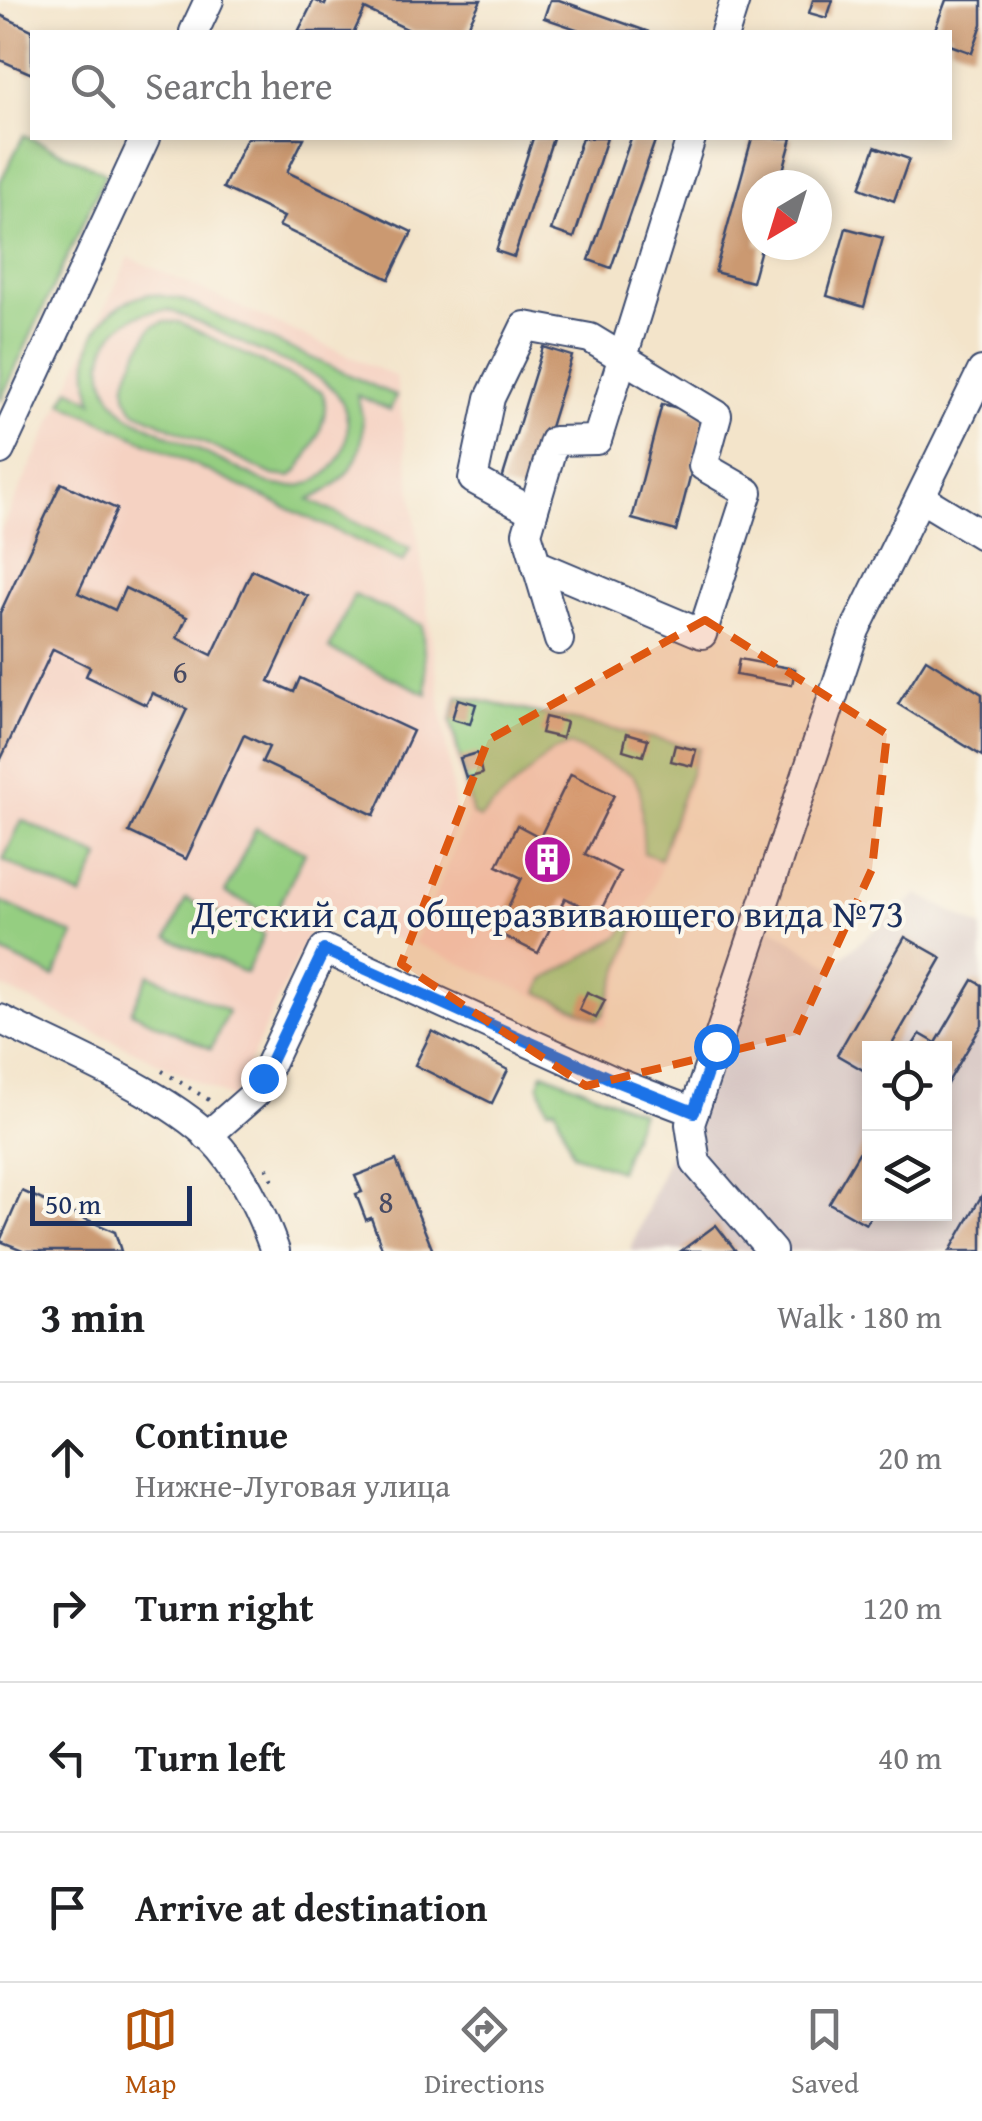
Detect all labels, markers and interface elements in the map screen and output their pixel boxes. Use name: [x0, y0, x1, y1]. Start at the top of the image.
search box: [30, 30, 952, 140]
text: Search here: [145, 57, 333, 113]
icon: search: [65, 58, 120, 113]
north arrow: [742, 170, 832, 260]
house number: 6: [172, 648, 188, 695]
building icon: Детский сад общеразвивающего вида №73: [522, 834, 574, 886]
place label: Детский сад общеразвивающего вида №73: [191, 885, 904, 941]
route start: [694, 1024, 740, 1070]
map controls: [862, 1041, 952, 1221]
button: locate: [862, 1041, 952, 1131]
route end: [241, 1056, 287, 1102]
button: layers: [862, 1131, 952, 1221]
house number: 8: [378, 1178, 394, 1225]
scale bar: [30, 1181, 192, 1226]
text: 50 m: [45, 1183, 101, 1224]
text: 3 min: [40, 1286, 145, 1347]
text: Walk · 180 m: [777, 1293, 942, 1340]
text: Continue: [135, 1406, 288, 1462]
icon: ahead: [40, 1430, 95, 1485]
text: 20 m: [878, 1434, 942, 1481]
text: Нижне-Луговая улица: [135, 1462, 450, 1509]
text: Turn right: [135, 1579, 314, 1635]
icon: right: [40, 1580, 95, 1635]
text: 120 m: [863, 1584, 942, 1631]
text: Turn left: [135, 1729, 286, 1785]
icon: left: [40, 1730, 95, 1785]
text: 40 m: [878, 1734, 942, 1781]
text: Arrive at destination: [135, 1879, 488, 1935]
icon: arrive: [40, 1880, 95, 1935]
tab: Map: [123, 2002, 178, 2103]
tab: Directions: [424, 2002, 545, 2103]
tab: Saved: [791, 2002, 859, 2103]

